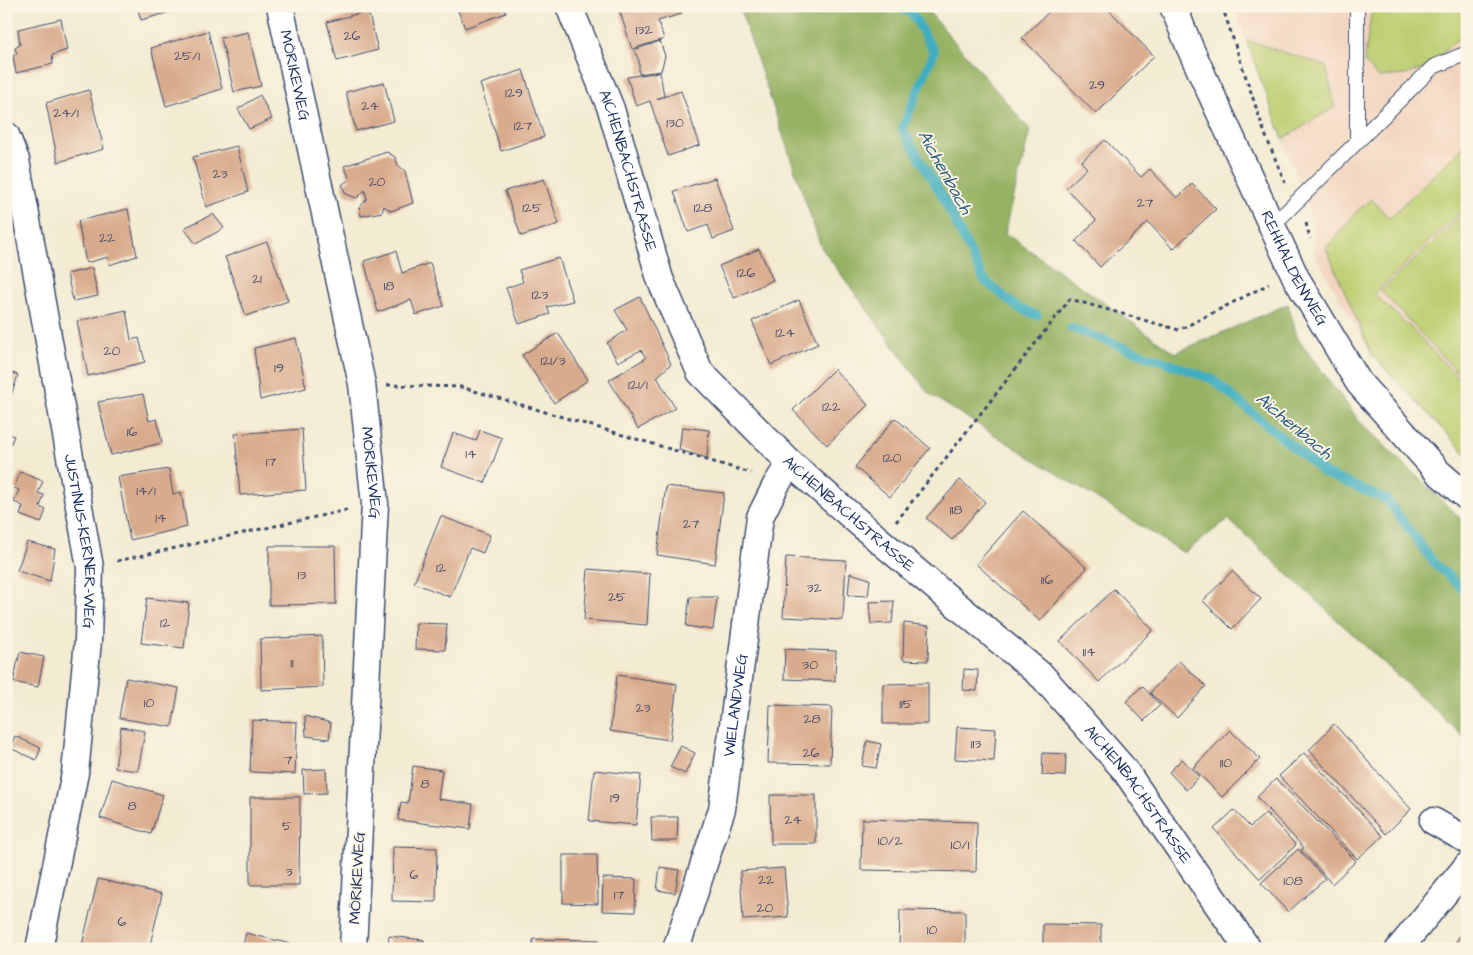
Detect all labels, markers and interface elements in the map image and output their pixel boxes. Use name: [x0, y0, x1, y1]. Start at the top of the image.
house number: 132: [636, 20, 652, 40]
house number: 26: [344, 26, 361, 46]
street label: MÖRIKEWEG: [274, 28, 316, 123]
house number: 25/1: [174, 46, 200, 66]
house number: 29: [1089, 75, 1105, 95]
house number: 129: [505, 83, 523, 103]
street label: AICHENBACHSTRASSE: [593, 86, 663, 254]
house number: 24: [361, 96, 379, 116]
house number: 24/1: [53, 103, 79, 123]
house number: 130: [666, 113, 684, 133]
house number: 127: [514, 116, 533, 136]
water label: Aichenbach: [912, 125, 979, 220]
house number: 23: [212, 164, 228, 184]
house number: 20: [369, 172, 386, 192]
house number: 27: [1137, 193, 1154, 213]
house number: 125: [522, 198, 542, 218]
house number: 128: [694, 198, 712, 218]
street label: REHHALDENWEG: [1255, 207, 1333, 330]
house number: 22: [99, 228, 115, 248]
house number: 126: [737, 263, 756, 283]
house number: 21: [252, 269, 262, 289]
house number: 18: [384, 276, 394, 296]
house number: 123: [532, 285, 548, 305]
house number: 124: [775, 323, 795, 343]
house number: 20: [104, 341, 121, 361]
house number: 121/3: [540, 351, 566, 371]
house number: 19: [274, 358, 284, 378]
house number: 121/1: [628, 375, 648, 395]
water label: Aichenbach: [1250, 387, 1338, 466]
house number: 122: [822, 397, 840, 417]
house number: 16: [127, 422, 138, 442]
street label: MÖRIKEWEG: [356, 426, 386, 519]
house number: 14: [465, 444, 477, 464]
house number: 120: [883, 448, 901, 468]
street label: AICHENBACHSTRASSE: [778, 451, 920, 577]
street label: JUSTINUS-KERNER-WEG: [59, 452, 101, 629]
house number: 17: [266, 452, 277, 472]
house number: 14/1: [136, 481, 156, 501]
house number: 118: [950, 500, 962, 520]
house number: 14: [155, 508, 167, 528]
house number: 27: [683, 514, 700, 534]
house number: 12: [436, 558, 446, 578]
house number: 13: [298, 565, 306, 585]
house number: 116: [1041, 570, 1053, 590]
house number: 32: [806, 578, 822, 598]
house number: 25: [608, 587, 626, 607]
house number: 12: [160, 613, 170, 633]
house number: 114: [1082, 642, 1096, 662]
street label: WIELANDWEG: [718, 652, 753, 758]
house number: 11: [290, 653, 294, 673]
house number: 30: [802, 655, 818, 675]
house number: 10: [144, 693, 154, 713]
house number: 115: [899, 694, 913, 714]
house number: 23: [635, 698, 651, 718]
house number: 28: [803, 709, 821, 729]
street label: AICHENBACHSTRASSE: [1079, 720, 1197, 868]
house number: 113: [971, 734, 981, 754]
house number: 26: [803, 743, 820, 763]
house number: 7: [284, 750, 293, 770]
house number: 110: [1220, 753, 1232, 773]
house number: 8: [420, 774, 430, 794]
house number: 19: [610, 788, 620, 808]
house number: 8: [127, 796, 137, 816]
house number: 24: [784, 810, 802, 830]
house number: 5: [282, 816, 292, 836]
street label: MÖRIKEWEG: [344, 831, 370, 925]
house number: 10/2: [877, 831, 903, 851]
house number: 10/1: [951, 835, 970, 855]
house number: 3: [285, 862, 293, 882]
house number: 6: [410, 865, 419, 885]
house number: 22: [758, 870, 774, 890]
house number: 108: [1283, 871, 1303, 891]
house number: 17: [614, 885, 625, 905]
house number: 20: [757, 898, 774, 918]
house number: 6: [118, 912, 127, 932]
house number: 10: [927, 920, 937, 940]

